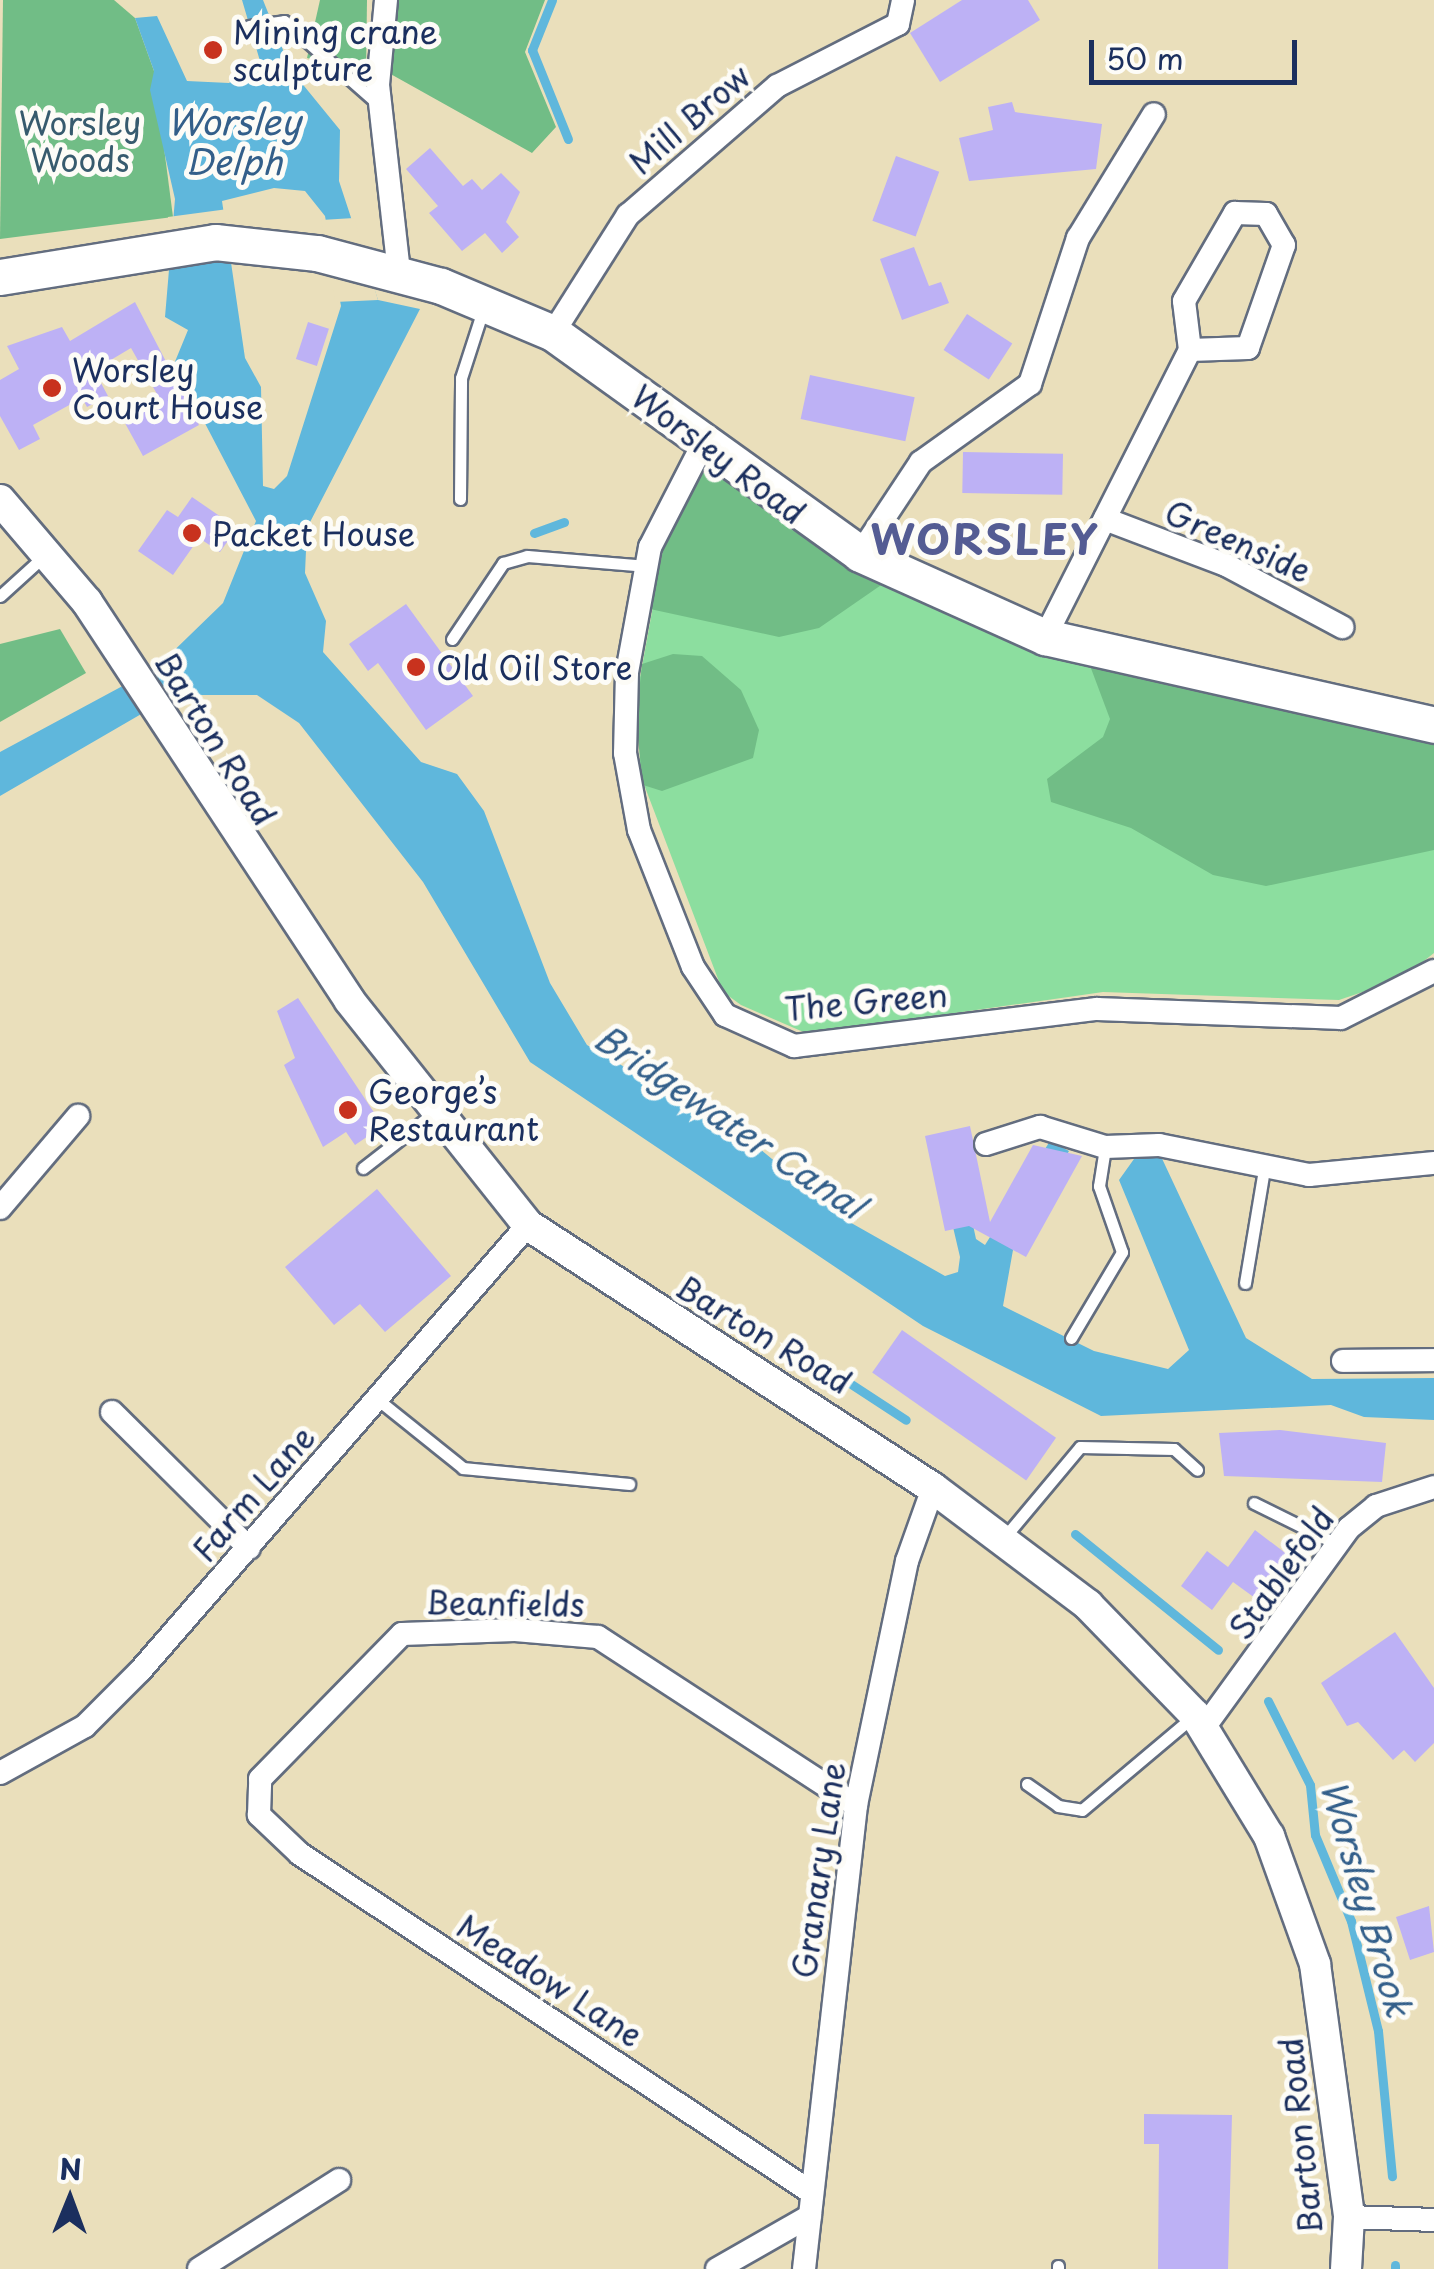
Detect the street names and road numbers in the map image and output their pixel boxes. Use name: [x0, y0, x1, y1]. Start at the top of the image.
street label: Mill Brow: [621, 56, 757, 182]
street label: Worsley Road: [623, 375, 815, 533]
street label: Greenside: [1159, 492, 1317, 590]
street label: Barton Road: [147, 644, 285, 832]
street label: The Green: [782, 975, 950, 1027]
street label: Barton Road: [669, 1267, 859, 1401]
street label: Farm Lane: [184, 1418, 322, 1568]
street label: Stablefold: [1221, 1500, 1341, 1646]
street label: Beanfields: [425, 1582, 585, 1624]
street label: Granary Lane: [784, 1760, 852, 1980]
street label: Meadow Lane: [450, 1906, 650, 2054]
street label: Barton Road: [1271, 2036, 1329, 2236]

